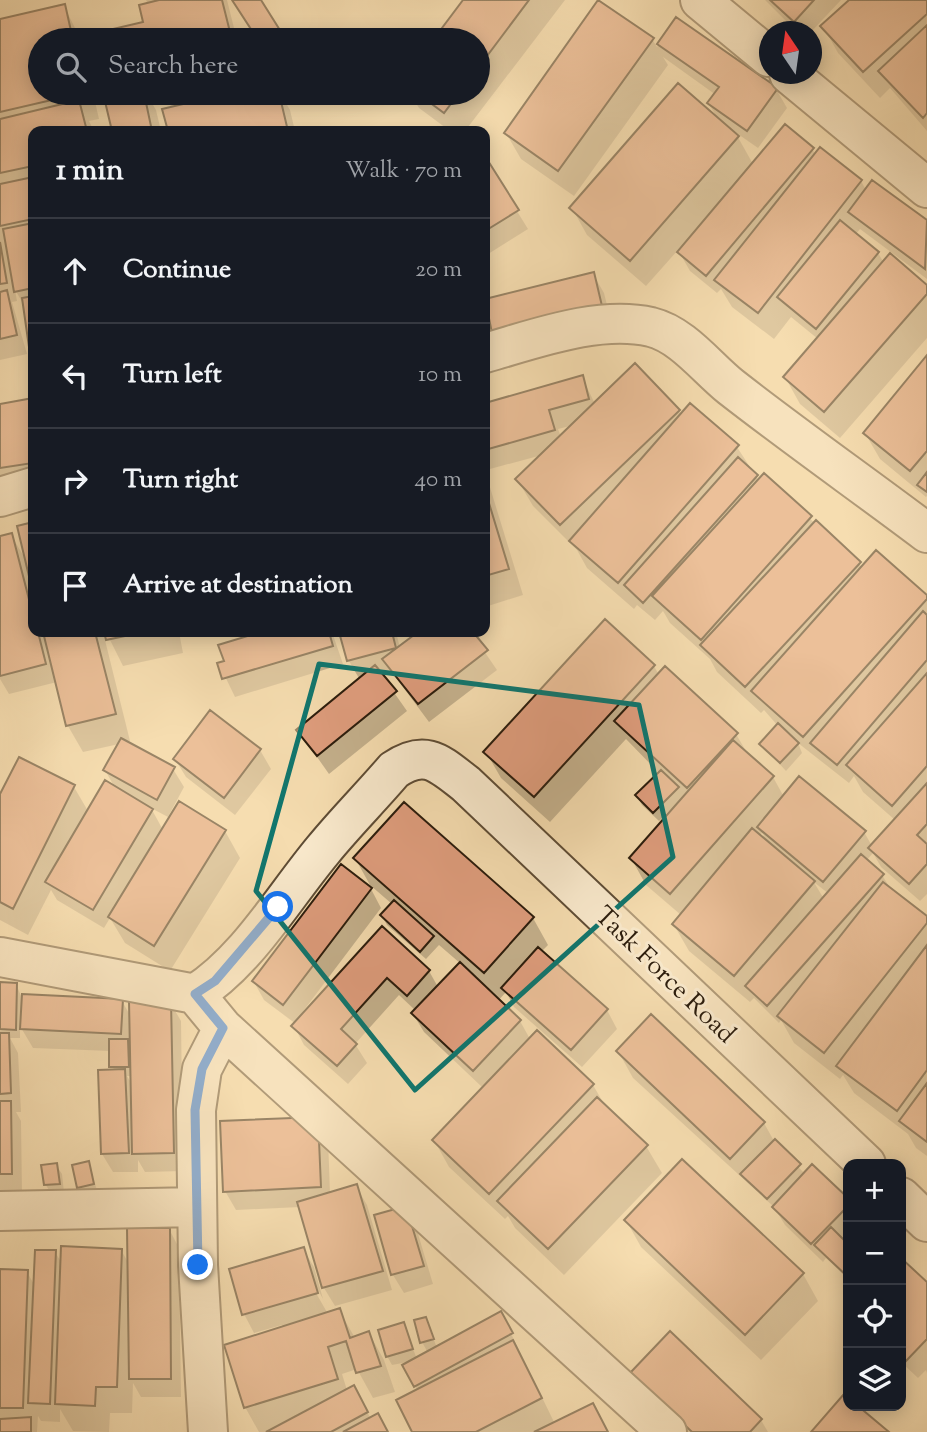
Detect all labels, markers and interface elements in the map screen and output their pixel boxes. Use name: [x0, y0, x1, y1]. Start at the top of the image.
north arrow: [759, 21, 822, 84]
search box: [28, 28, 490, 105]
icon: search: [52, 48, 90, 86]
text: Search here: [108, 48, 238, 85]
text: 1 min: [56, 150, 124, 193]
text: Walk · 70 m: [345, 155, 462, 188]
icon: ahead: [56, 252, 94, 290]
text: Continue: [123, 252, 231, 289]
text: 20 m: [415, 254, 462, 287]
icon: left: [56, 357, 94, 395]
text: Turn left: [123, 357, 222, 394]
text: 10 m: [418, 359, 462, 392]
icon: right: [56, 462, 94, 500]
text: Turn right: [123, 462, 238, 499]
text: 40 m: [415, 464, 462, 497]
icon: arrive: [56, 567, 94, 605]
text: Arrive at destination: [123, 567, 353, 604]
route start: [262, 891, 293, 922]
street label: Task Force Road: [585, 899, 743, 1053]
map controls: [843, 1159, 906, 1411]
button: +: [843, 1159, 906, 1222]
button: −: [843, 1222, 906, 1285]
route end: [182, 1249, 213, 1280]
button: locate: [843, 1285, 906, 1348]
button: layers: [843, 1348, 906, 1411]

